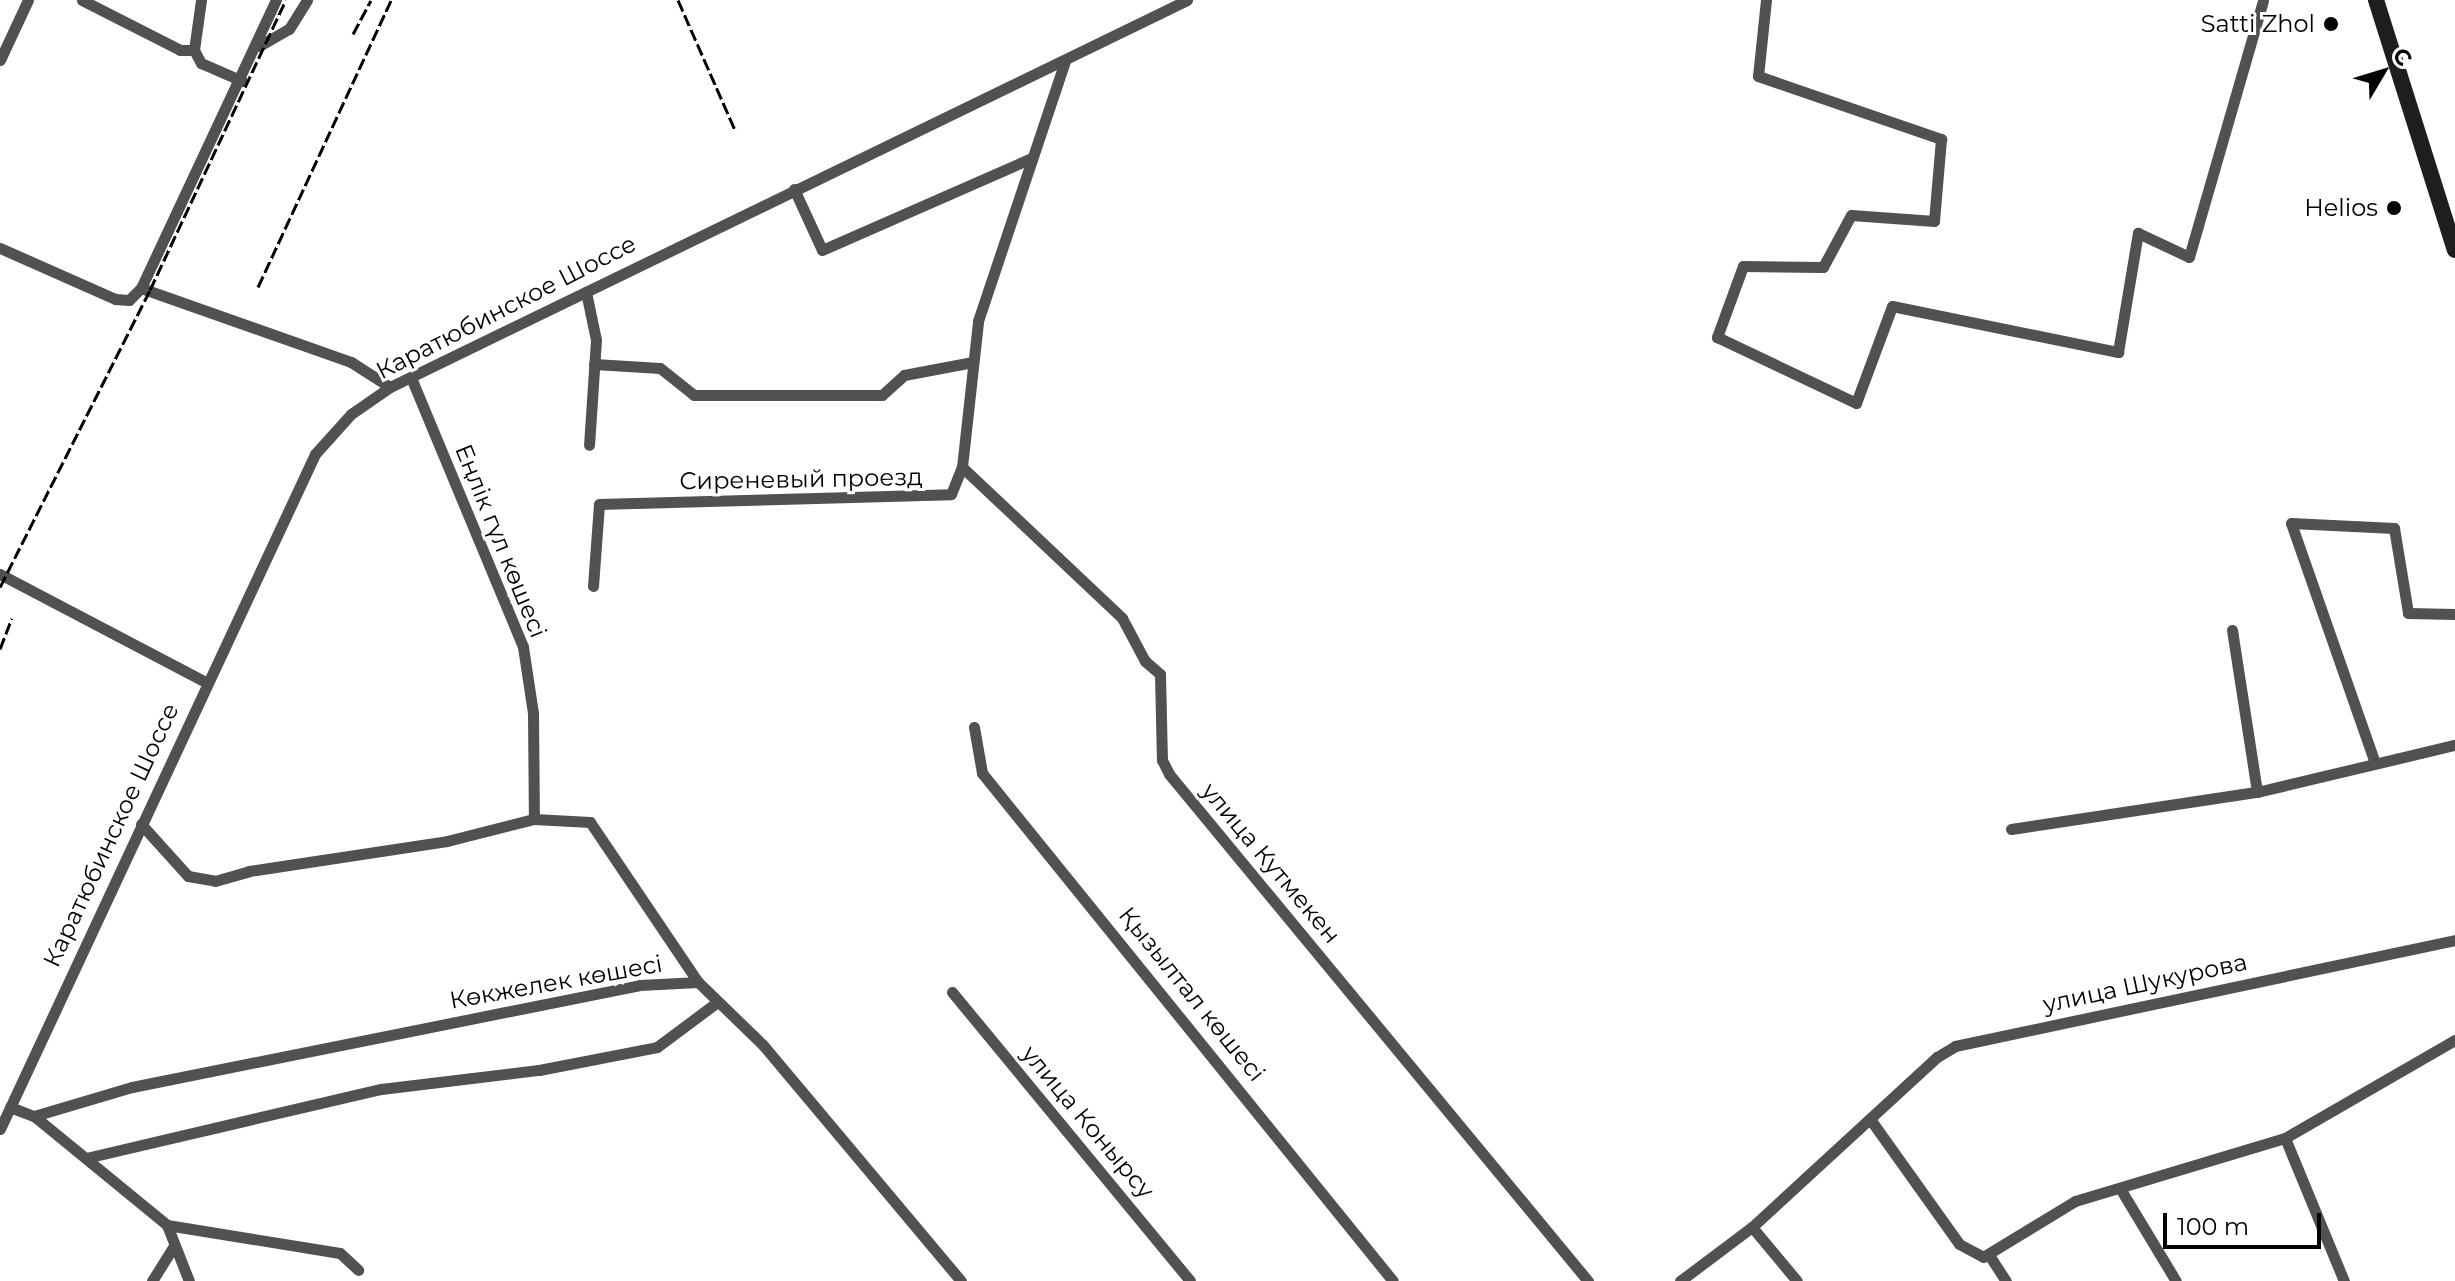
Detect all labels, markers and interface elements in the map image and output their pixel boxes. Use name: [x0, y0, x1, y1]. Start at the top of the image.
place label: Satti Zhol: [2201, 10, 2315, 38]
marker: Satti Zhol: [2322, 15, 2340, 33]
north arrow: [2343, 32, 2423, 112]
text: С: [2387, 42, 2418, 72]
place label: Helios: [2304, 194, 2378, 222]
marker: Helios: [2385, 199, 2403, 217]
street label: Каратюбинское Шоссе: [371, 229, 641, 385]
street label: Еңлік гүл көшесі: [449, 440, 553, 642]
street label: Сиреневый проезд: [679, 462, 923, 496]
street label: Каратюбинское Шоссе: [37, 698, 185, 972]
street label: улица Кутмекен: [1196, 777, 1346, 949]
street label: Қызылтал көшесі: [1113, 901, 1271, 1087]
street label: улица Шукурова: [2040, 947, 2250, 1019]
street label: Көкжелек көшесі: [447, 949, 665, 1015]
street label: улица Конырсу: [1016, 1040, 1160, 1204]
scale bar: [2167, 1197, 2325, 1247]
text: 100 m: [2177, 1212, 2249, 1241]

